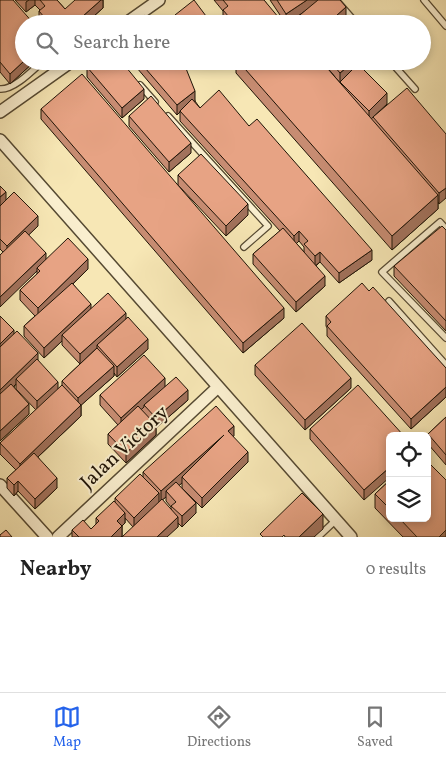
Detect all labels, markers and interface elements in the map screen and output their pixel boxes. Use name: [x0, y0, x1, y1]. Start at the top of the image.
search box: [15, 15, 431, 70]
icon: search: [33, 29, 61, 57]
text: Search here: [73, 30, 170, 56]
street label: Jalan Victory: [74, 399, 176, 496]
map controls: [386, 432, 431, 522]
button: locate: [386, 432, 431, 477]
button: layers: [386, 477, 431, 522]
text: Nearby: [20, 555, 91, 584]
text: 0 results: [366, 559, 426, 581]
tab: Map: [53, 703, 81, 752]
tab: Directions: [187, 703, 251, 752]
tab: Saved: [357, 703, 393, 752]

